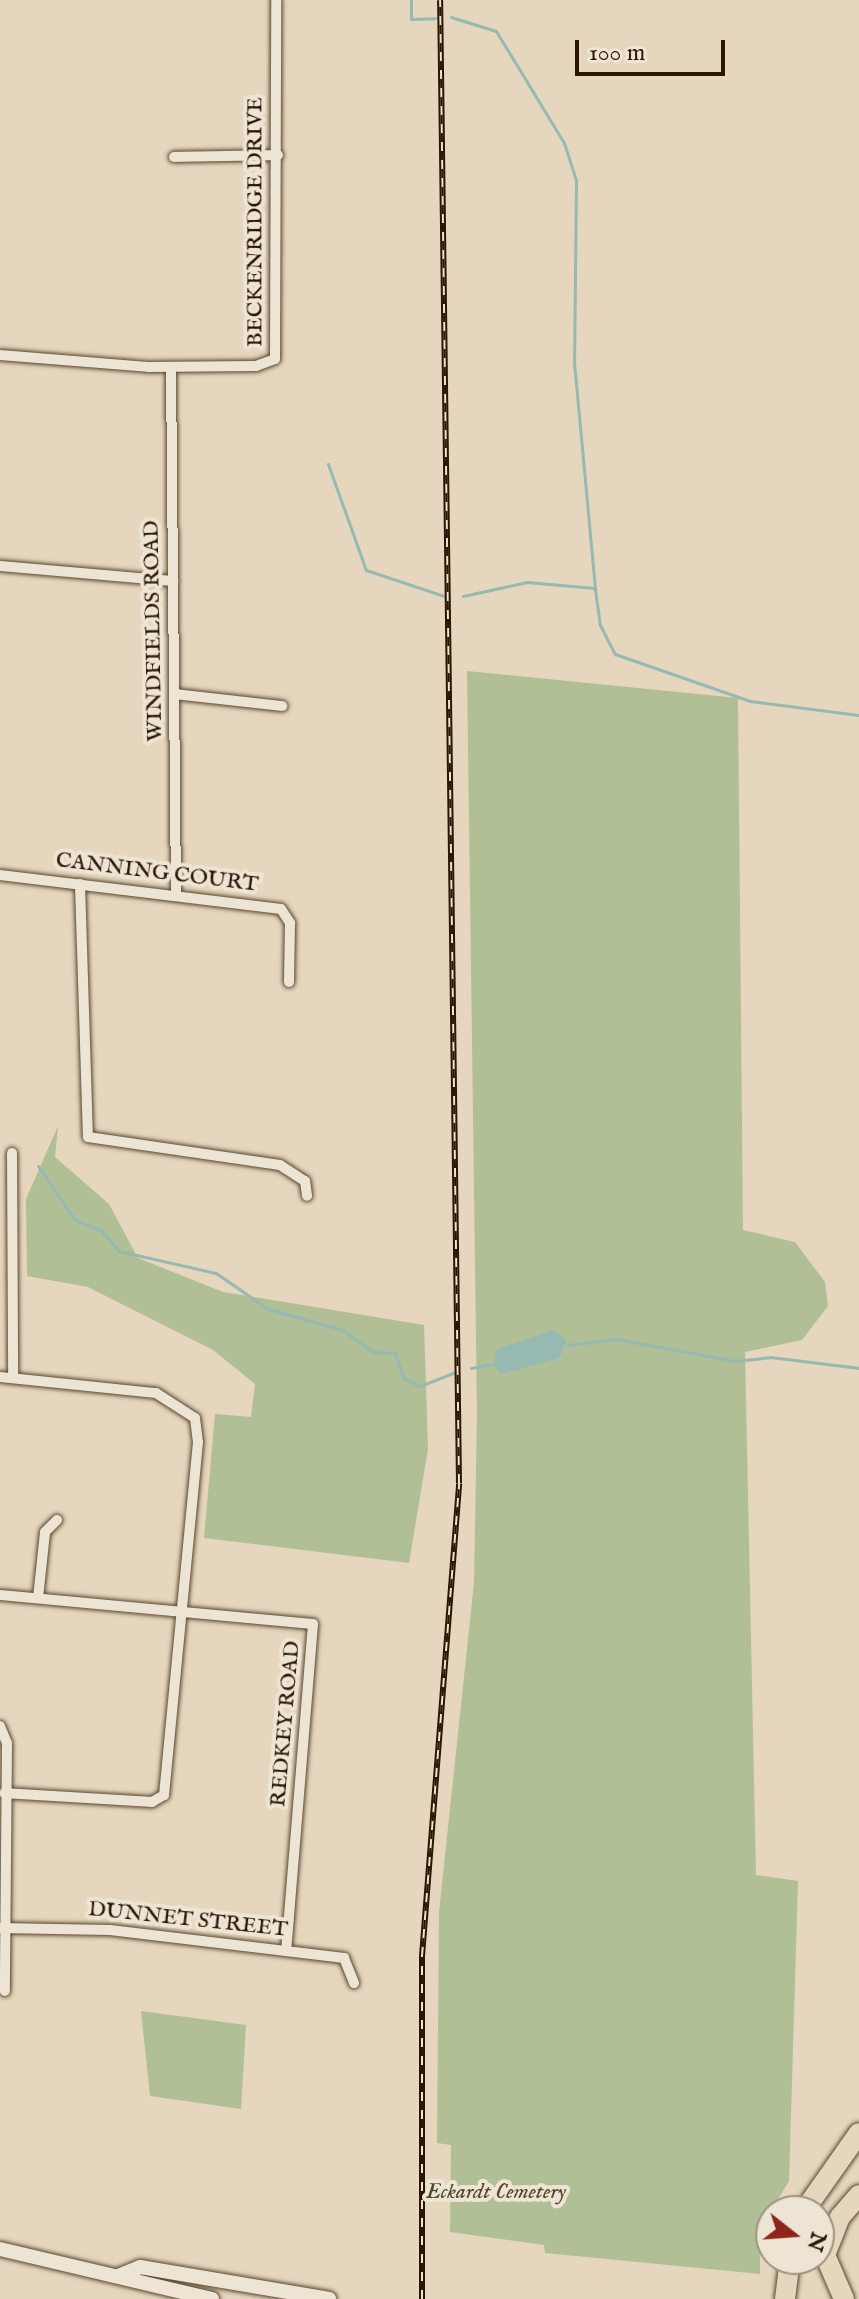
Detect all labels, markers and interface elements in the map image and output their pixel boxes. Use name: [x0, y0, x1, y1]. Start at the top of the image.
scale bar: [579, 24, 729, 74]
text: 100 m: [589, 38, 645, 69]
street label: BECKENRIDGE DRIVE: [243, 97, 269, 347]
street label: WINDFIELDS ROAD: [139, 520, 169, 742]
street label: CANNING COURT: [54, 847, 260, 899]
street label: REDKEY ROAD: [266, 1640, 306, 1808]
street label: DUNNET STREET: [87, 1896, 289, 1944]
park label: Eckardt Cemetery: [426, 2180, 566, 2206]
north arrow: [755, 2195, 835, 2275]
text: N: [800, 2228, 832, 2255]

